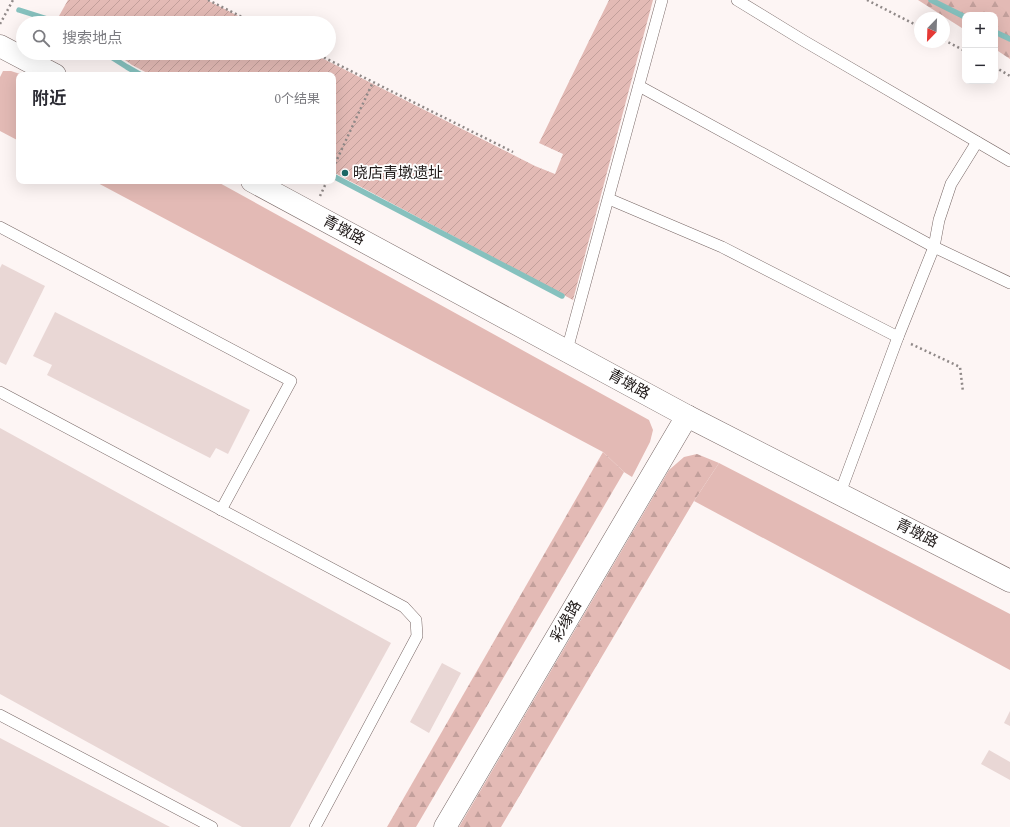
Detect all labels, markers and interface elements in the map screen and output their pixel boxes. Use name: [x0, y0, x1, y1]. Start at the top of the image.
north arrow: [914, 12, 950, 48]
map controls: [962, 12, 998, 84]
button: +: [962, 12, 998, 48]
search box: [16, 16, 336, 60]
icon: search: [30, 27, 52, 49]
text: 搜索地点: [62, 27, 122, 50]
button: −: [962, 48, 998, 84]
text: 附近: [32, 86, 66, 112]
text: 0个结果: [274, 89, 320, 109]
place label: 晓店青墩遗址: [353, 162, 443, 185]
marker: 晓店青墩遗址: [340, 168, 350, 178]
street label: 青墩路: [318, 210, 369, 251]
street label: 青墩路: [603, 363, 654, 405]
street label: 青墩路: [891, 513, 942, 554]
street label: 彩缘路: [545, 596, 588, 646]

